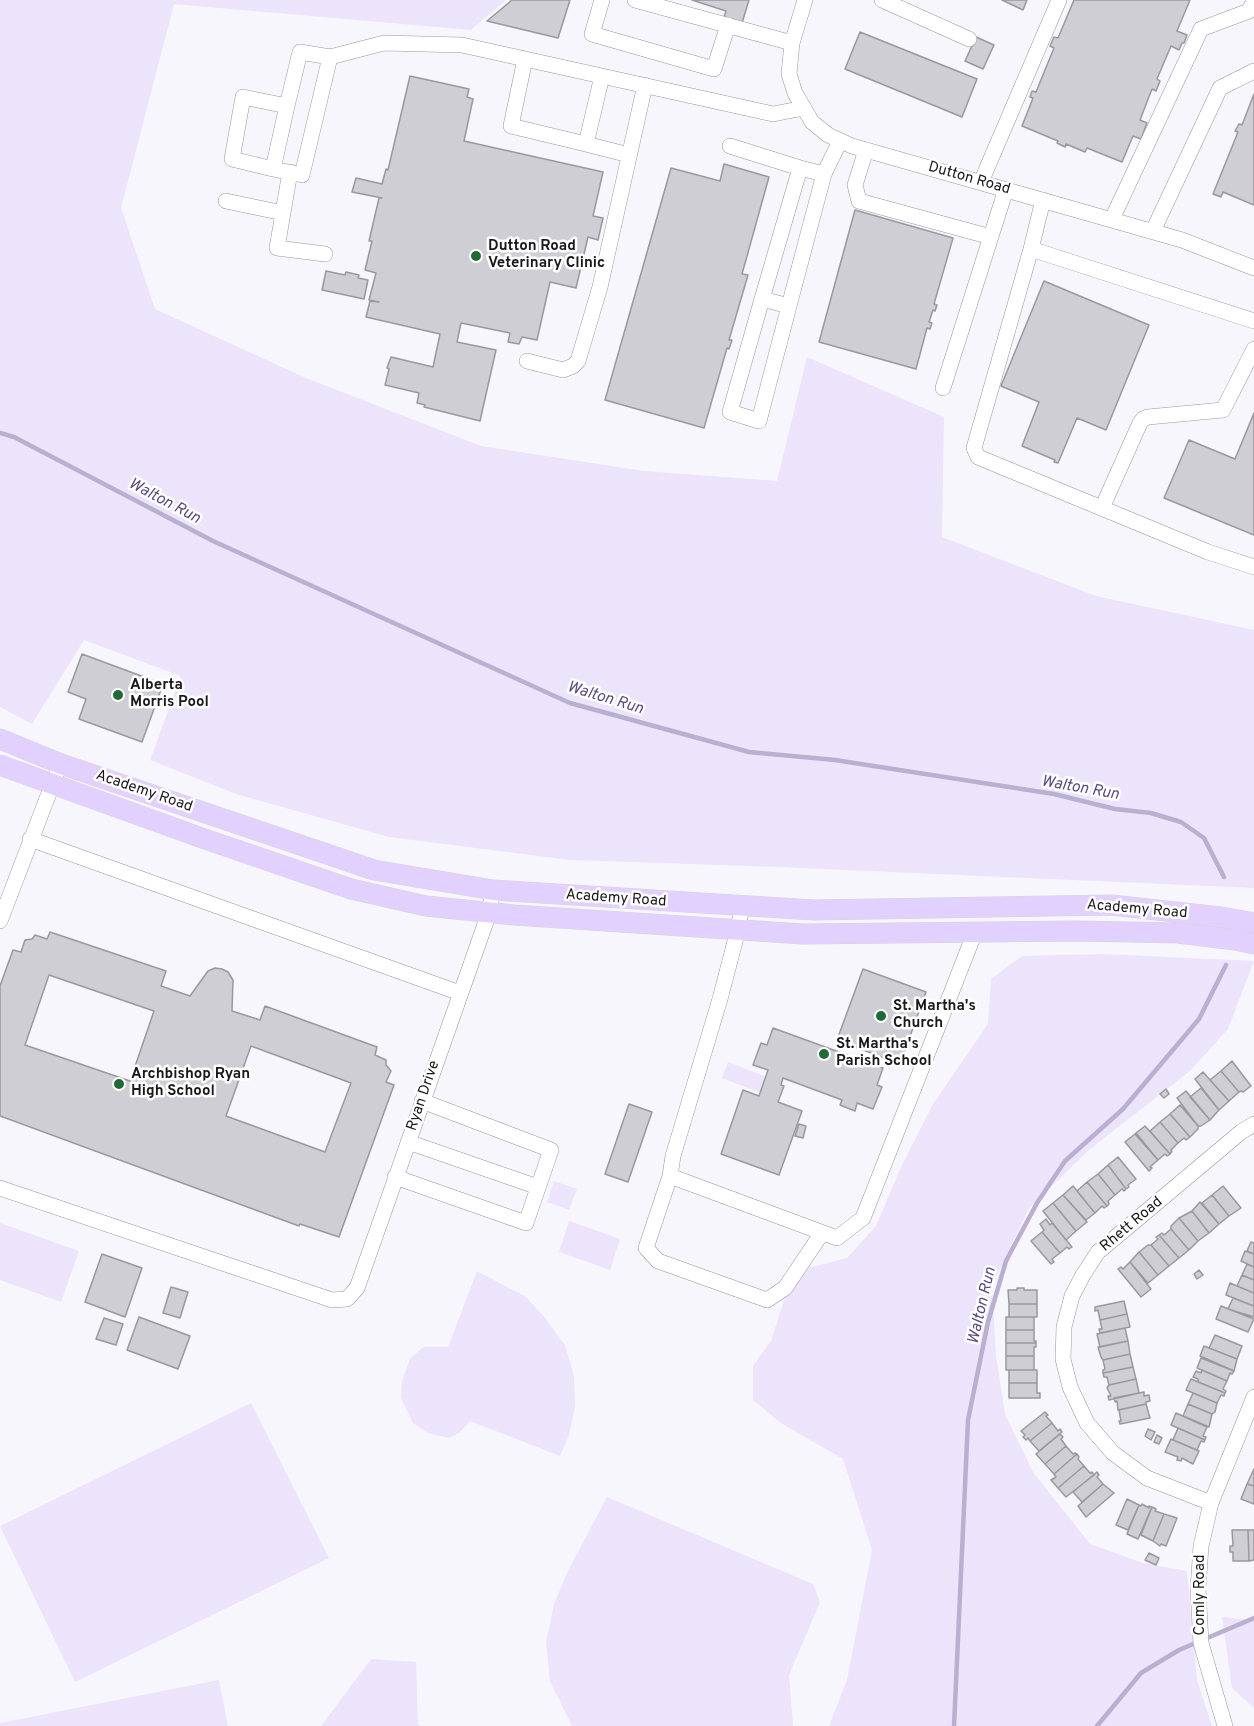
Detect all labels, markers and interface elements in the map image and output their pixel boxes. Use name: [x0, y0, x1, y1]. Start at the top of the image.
street label: Dutton Road: [926, 159, 1012, 199]
place label: Dutton Road Veterinary Clinic: [488, 238, 605, 273]
marker: Dutton Road Veterinary Clinic: [469, 249, 483, 263]
water label: Walton Run: [125, 475, 203, 529]
place label: Alberta Morris Pool: [130, 677, 209, 712]
water label: Walton Run: [565, 678, 645, 720]
marker: Alberta Morris Pool: [111, 688, 125, 702]
street label: Academy Road: [93, 767, 195, 817]
water label: Walton Run: [1040, 773, 1120, 805]
street label: Academy Road: [565, 886, 667, 912]
street label: Academy Road: [1086, 897, 1188, 923]
place label: St. Martha's Church: [893, 998, 976, 1033]
marker: St. Martha's Church: [874, 1009, 888, 1023]
place label: St. Martha's Parish School: [836, 1036, 932, 1071]
marker: St. Martha's Parish School: [817, 1047, 831, 1061]
street label: Ryan Drive: [404, 1059, 444, 1133]
place label: Archbishop Ryan High School: [131, 1066, 250, 1101]
marker: Archbishop Ryan High School: [112, 1077, 126, 1091]
street label: Rhett Road: [1097, 1194, 1167, 1256]
water label: Walton Run: [965, 1266, 1001, 1346]
street label: Comly Road: [1192, 1555, 1210, 1635]

